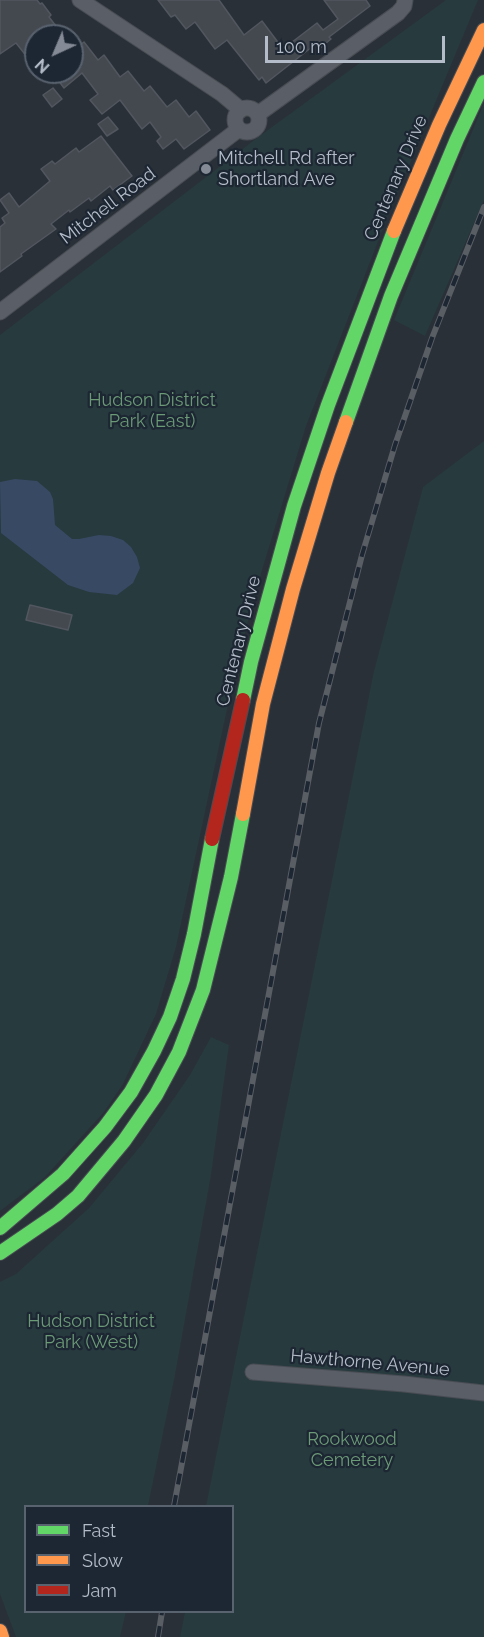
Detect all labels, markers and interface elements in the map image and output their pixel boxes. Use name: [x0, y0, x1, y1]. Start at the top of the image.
north arrow: [24, 24, 84, 84]
scale bar: [268, 24, 448, 62]
text: 100 m: [276, 36, 327, 57]
text: N: [32, 55, 54, 77]
street label: Centenary Drive: [360, 112, 432, 244]
place label: Mitchell Rd after Shortland Ave: [218, 148, 355, 190]
marker: Mitchell Rd after Shortland Ave: [199, 162, 213, 176]
street label: Mitchell Road: [56, 163, 160, 249]
park label: Hudson District Park (East): [88, 390, 216, 432]
street label: Centenary Drive: [212, 574, 266, 708]
park label: Hudson District Park (West): [27, 1311, 155, 1354]
street label: Hawthorne Avenue: [290, 1345, 450, 1381]
park label: Rookwood Cemetery: [307, 1429, 397, 1472]
legend: [24, 1505, 234, 1613]
text: Fast: [82, 1520, 116, 1541]
text: Slow: [82, 1550, 123, 1571]
text: Jam: [82, 1580, 117, 1601]

